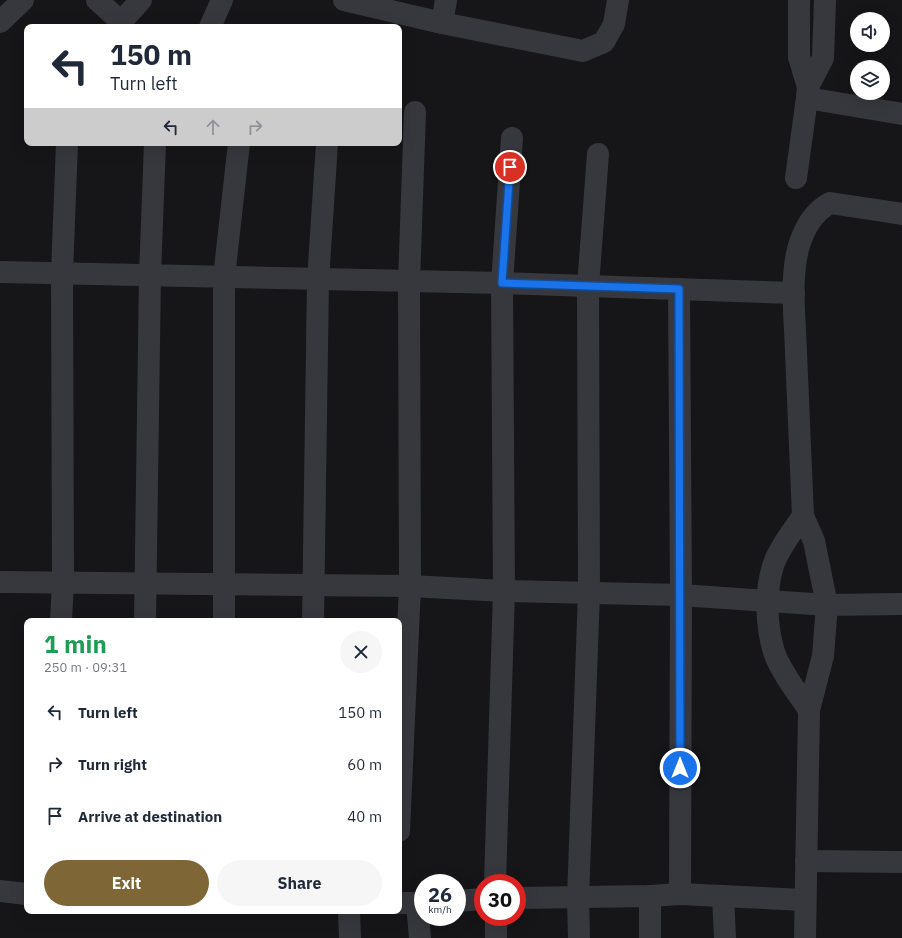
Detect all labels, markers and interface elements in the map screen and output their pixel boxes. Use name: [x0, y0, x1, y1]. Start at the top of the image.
map controls: [850, 12, 890, 100]
button: sound: [850, 12, 890, 52]
text: 150 m: [110, 36, 192, 73]
icon: left: [44, 40, 96, 92]
button: layers: [850, 60, 890, 100]
text: Turn left: [110, 72, 178, 95]
icon: left: [160, 116, 182, 138]
icon: ahead: [202, 116, 224, 138]
icon: right: [244, 116, 266, 138]
pin: [493, 150, 527, 184]
icon: arrive: [499, 156, 521, 178]
text: 1 min: [44, 628, 107, 660]
button: close: [340, 631, 382, 673]
text: 250 m · 09:31: [44, 659, 127, 676]
icon: left: [44, 701, 66, 723]
text: Turn left: [78, 703, 138, 722]
text: 150 m: [338, 703, 382, 722]
position arrow: [659, 747, 701, 789]
icon: right: [44, 753, 66, 775]
text: Turn right: [78, 755, 147, 774]
text: 60 m: [347, 755, 382, 774]
icon: arrive: [44, 805, 66, 827]
text: Arrive at destination: [78, 807, 222, 826]
text: 40 m: [347, 807, 382, 826]
button: Exit: [44, 860, 209, 906]
button: Share: [217, 860, 382, 906]
speed limit sign: 30: [474, 874, 526, 926]
text: 26: [428, 881, 452, 908]
text: km/h: [428, 903, 452, 916]

